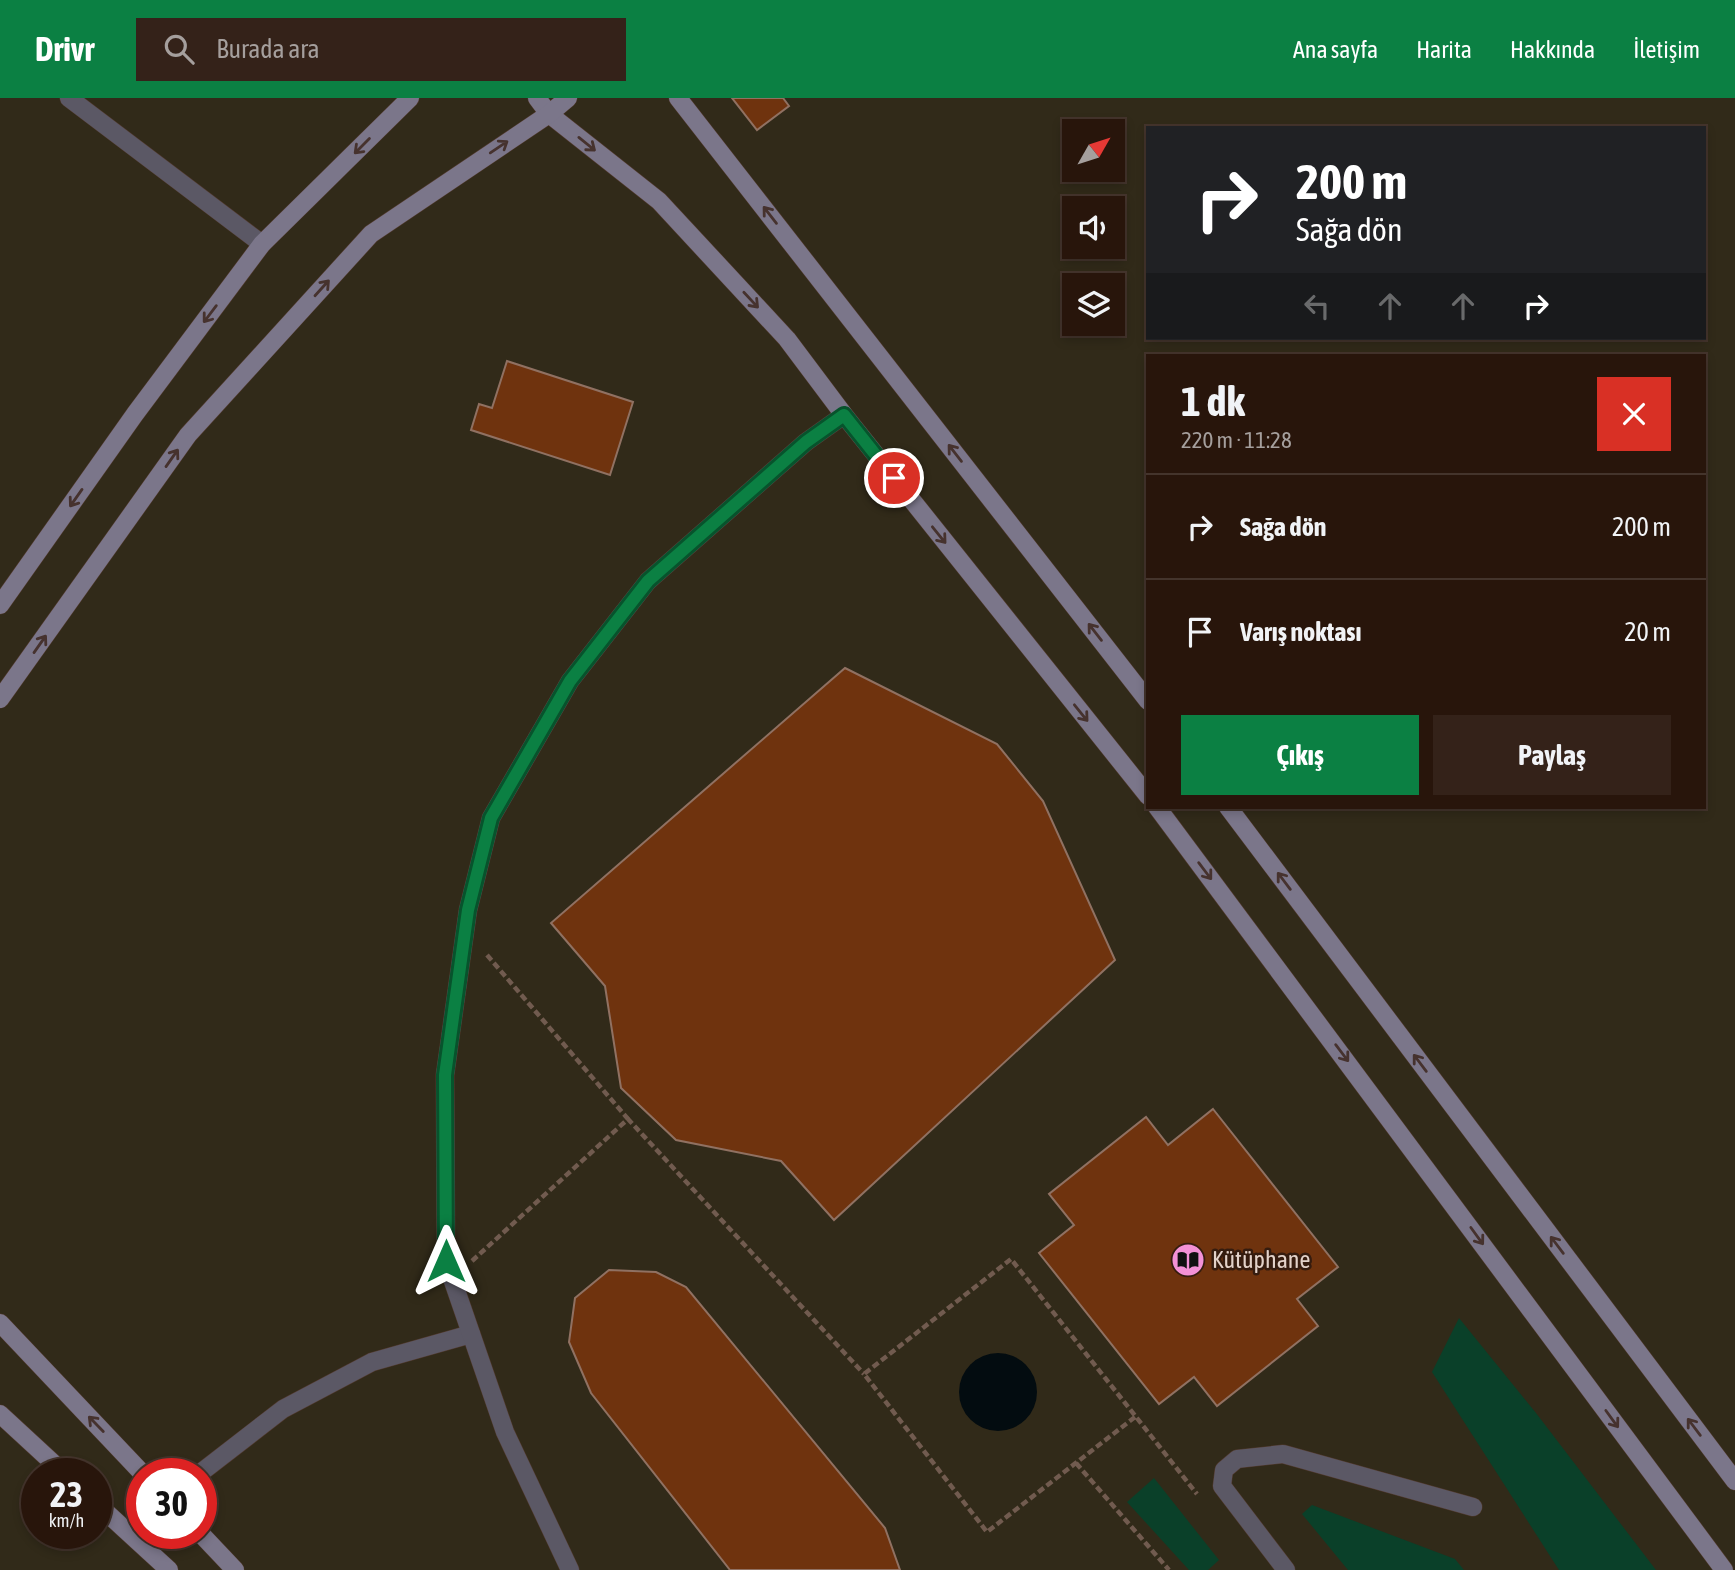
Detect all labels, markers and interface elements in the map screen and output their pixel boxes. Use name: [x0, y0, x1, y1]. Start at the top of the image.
search box: [136, 18, 626, 81]
text: Drivr: [35, 30, 94, 68]
icon: search: [160, 30, 198, 68]
text: Burada ara: [216, 34, 320, 64]
text: Ana sayfa: [1293, 36, 1378, 63]
text: Harita: [1416, 36, 1472, 63]
text: Hakkında: [1510, 36, 1595, 63]
text: İletişim: [1633, 36, 1700, 63]
north arrow: [1062, 119, 1125, 182]
map controls: [1062, 119, 1125, 336]
one-way arrow: [577, 136, 595, 152]
one-way arrow: [353, 137, 370, 154]
one-way arrow: [489, 140, 508, 155]
text: 200 m: [1296, 153, 1407, 209]
icon: right: [1181, 154, 1272, 245]
button: sound: [1062, 196, 1125, 259]
one-way arrow: [762, 207, 777, 225]
text: Sağa dön: [1296, 211, 1402, 248]
button: layers: [1062, 273, 1125, 336]
one-way arrow: [314, 279, 330, 297]
icon: left: [1298, 287, 1336, 325]
icon: ahead: [1371, 287, 1409, 325]
icon: ahead: [1444, 287, 1482, 325]
icon: right: [1517, 287, 1555, 325]
one-way arrow: [743, 291, 759, 309]
one-way arrow: [202, 304, 217, 323]
text: 1 dk: [1181, 377, 1245, 425]
button: close: [1597, 377, 1671, 451]
text: 220 m · 11:28: [1181, 427, 1292, 453]
one-way arrow: [947, 444, 962, 462]
pin: [864, 448, 924, 508]
one-way arrow: [165, 449, 179, 468]
icon: arrive: [875, 459, 913, 497]
one-way arrow: [69, 488, 83, 507]
icon: right: [1181, 508, 1219, 546]
text: Sağa dön: [1240, 512, 1326, 542]
text: 200 m: [1612, 512, 1671, 542]
one-way arrow: [932, 525, 947, 543]
icon: arrive: [1181, 613, 1219, 651]
text: Varış noktası: [1240, 617, 1361, 647]
text: 20 m: [1624, 617, 1671, 647]
one-way arrow: [1087, 624, 1102, 642]
one-way arrow: [32, 635, 47, 654]
one-way arrow: [1074, 703, 1089, 721]
button: Çıkış: [1181, 715, 1419, 795]
button: Paylaş: [1433, 715, 1671, 795]
one-way arrow: [1198, 861, 1213, 880]
one-way arrow: [1276, 873, 1291, 891]
one-way arrow: [1334, 1044, 1349, 1062]
one-way arrow: [1413, 1054, 1428, 1073]
position arrow: [409, 1224, 483, 1298]
one-way arrow: [1470, 1226, 1484, 1245]
one-way arrow: [1550, 1236, 1565, 1255]
library icon: Kütüphane: [1169, 1241, 1207, 1279]
place label: Kütüphane: [1212, 1246, 1310, 1273]
one-way arrow: [1605, 1409, 1620, 1428]
one-way arrow: [87, 1416, 104, 1433]
one-way arrow: [1687, 1418, 1701, 1437]
speed limit sign: 30: [126, 1458, 217, 1549]
text: 23: [50, 1474, 83, 1514]
text: km/h: [49, 1510, 84, 1531]

